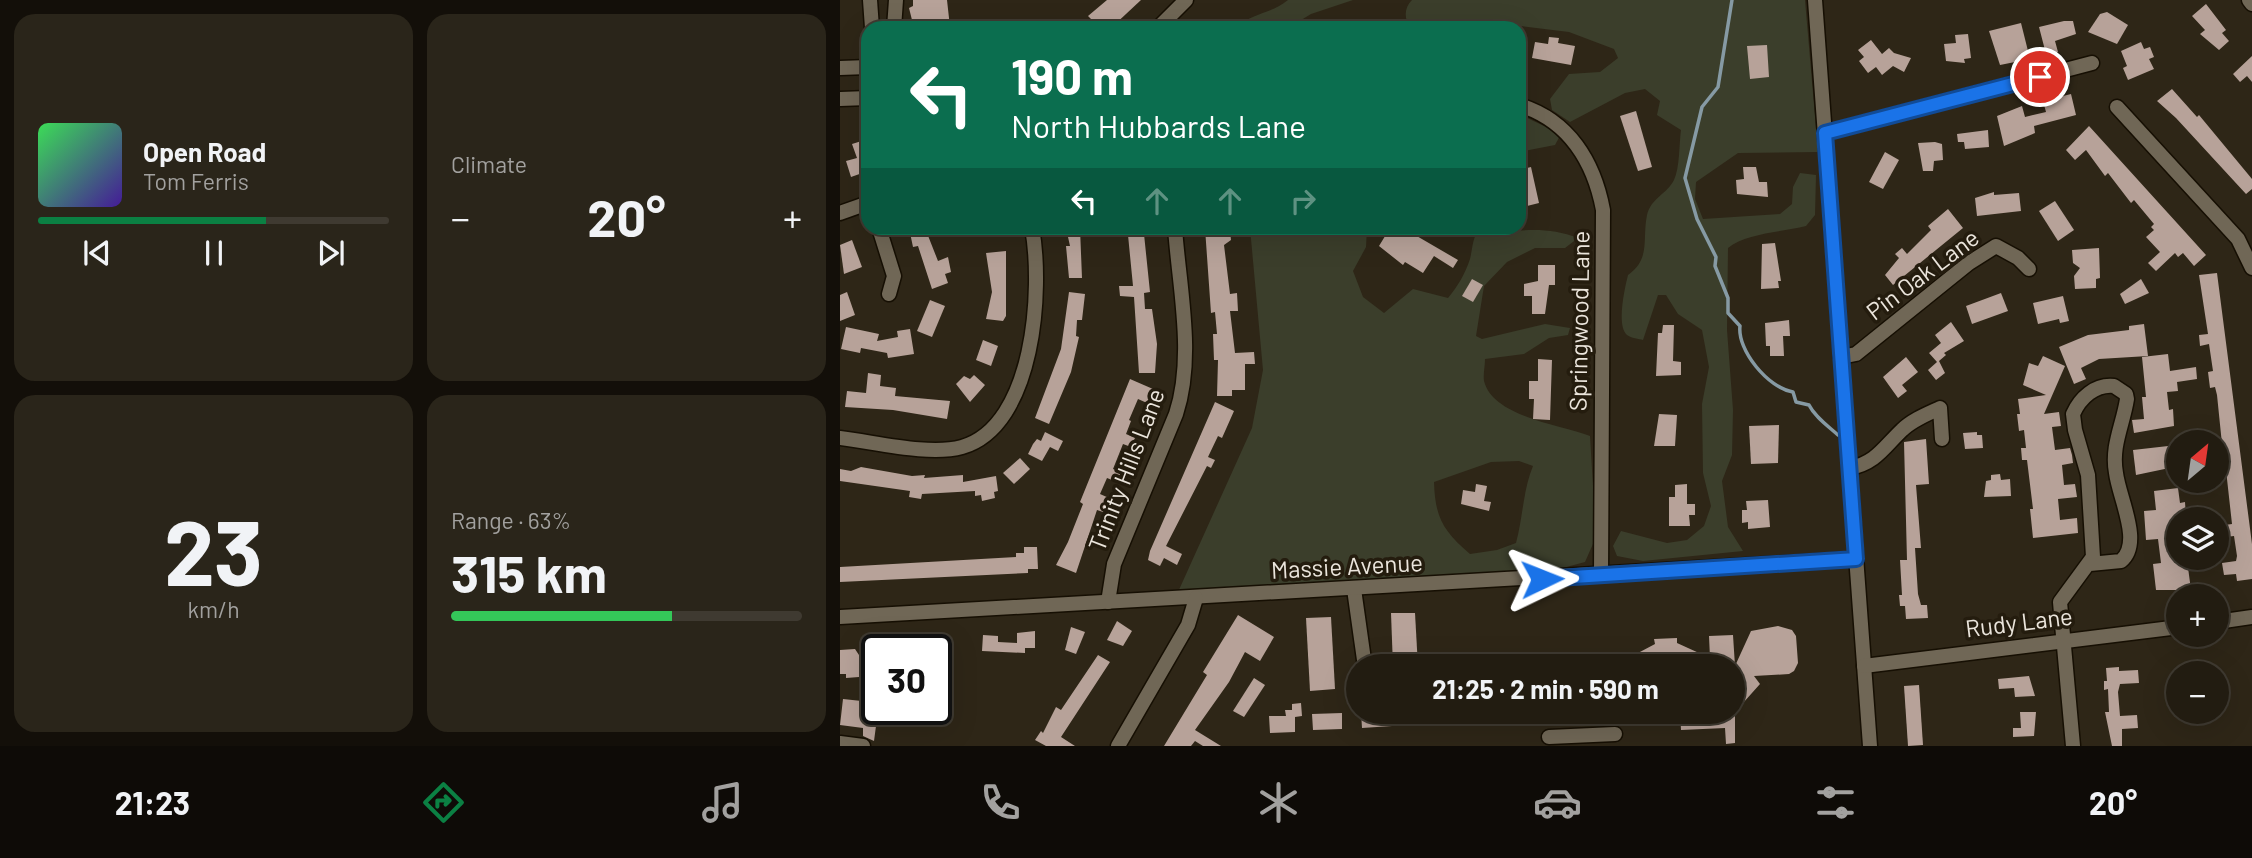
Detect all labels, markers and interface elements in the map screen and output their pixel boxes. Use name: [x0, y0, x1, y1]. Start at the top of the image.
text: 190 m: [1011, 46, 1133, 105]
pin: [2010, 47, 2070, 107]
icon: left: [896, 49, 987, 140]
icon: arrive: [2021, 58, 2059, 96]
text: North Hubbards Lane: [1011, 106, 1306, 144]
text: Open Road: [143, 136, 266, 167]
text: Climate: [451, 150, 527, 178]
text: Tom Ferris: [143, 167, 249, 195]
icon: left: [1065, 182, 1103, 220]
icon: ahead: [1138, 182, 1176, 220]
icon: ahead: [1211, 182, 1249, 220]
icon: right: [1284, 182, 1322, 220]
text: 20°: [587, 185, 666, 247]
text: −: [451, 194, 470, 240]
text: +: [783, 194, 802, 240]
street label: Pin Oak Lane: [1860, 222, 1984, 326]
street label: Springwood Lane: [1562, 231, 1595, 411]
icon: previous: [78, 234, 116, 272]
icon: pause: [195, 234, 233, 272]
icon: next: [312, 234, 350, 272]
street label: Trinity Hills Lane: [1081, 384, 1170, 555]
north arrow: [2166, 430, 2230, 494]
map controls: [2166, 430, 2229, 724]
text: 23: [164, 495, 263, 604]
text: Range · 63%: [451, 506, 571, 534]
button: layers: [2166, 507, 2229, 570]
text: 315 km: [451, 541, 607, 603]
position arrow: [1505, 542, 1579, 616]
street label: Massie Avenue: [1270, 547, 1424, 584]
button: +: [2166, 584, 2229, 647]
text: km/h: [187, 595, 240, 623]
street label: Rudy Lane: [1963, 601, 2074, 642]
speed limit sign: 30: [861, 634, 952, 725]
button: −: [2166, 661, 2229, 724]
text: 21:25 · 2 min · 590 m: [1432, 673, 1659, 704]
icon: directions: [419, 778, 468, 827]
icon: music: [698, 778, 747, 827]
icon: phone: [976, 778, 1025, 827]
icon: climate: [1254, 778, 1303, 827]
icon: car: [1533, 778, 1582, 827]
icon: filters: [1811, 778, 1860, 827]
text: 21:23: [115, 783, 190, 821]
text: 20°: [2089, 783, 2137, 821]

